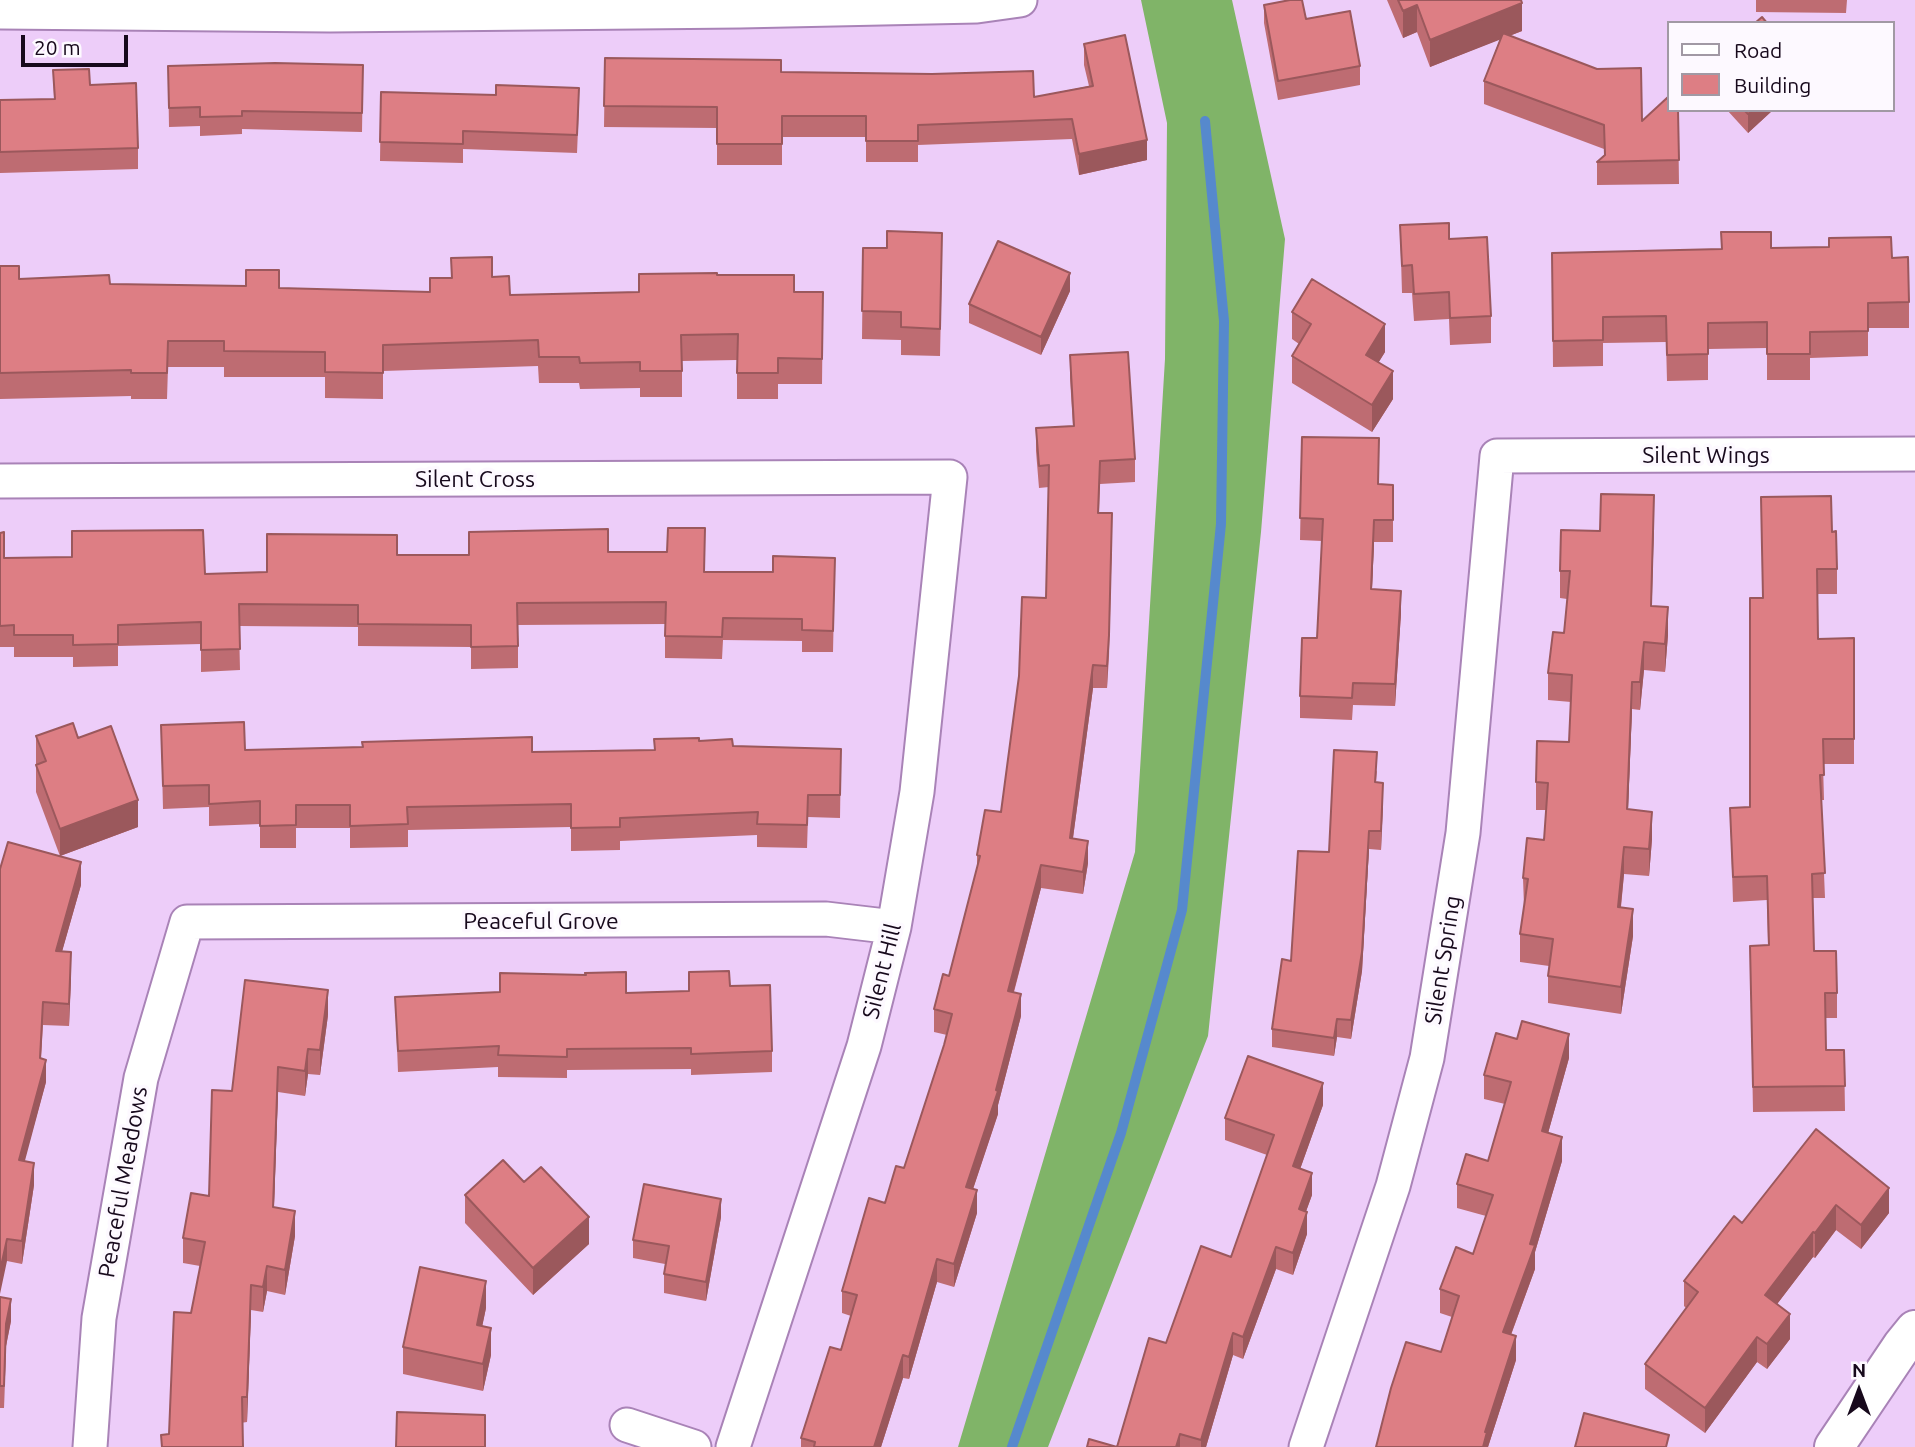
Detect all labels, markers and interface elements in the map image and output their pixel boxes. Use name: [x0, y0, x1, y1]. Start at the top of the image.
scale bar: [24, 21, 131, 65]
legend: [1666, 21, 1894, 112]
text: 20 m: [34, 35, 81, 59]
text: Road: [1734, 38, 1782, 62]
text: Building: [1734, 73, 1811, 97]
street label: Silent Wings: [1642, 441, 1770, 469]
street label: Silent Cross: [415, 465, 535, 493]
street label: Silent Spring: [1419, 894, 1467, 1026]
street label: Peaceful Grove: [463, 907, 619, 935]
street label: Silent Hill: [857, 920, 907, 1022]
street label: Peaceful Meadows: [93, 1084, 153, 1280]
north arrow: [1824, 1356, 1894, 1426]
text: N: [1852, 1359, 1866, 1381]

